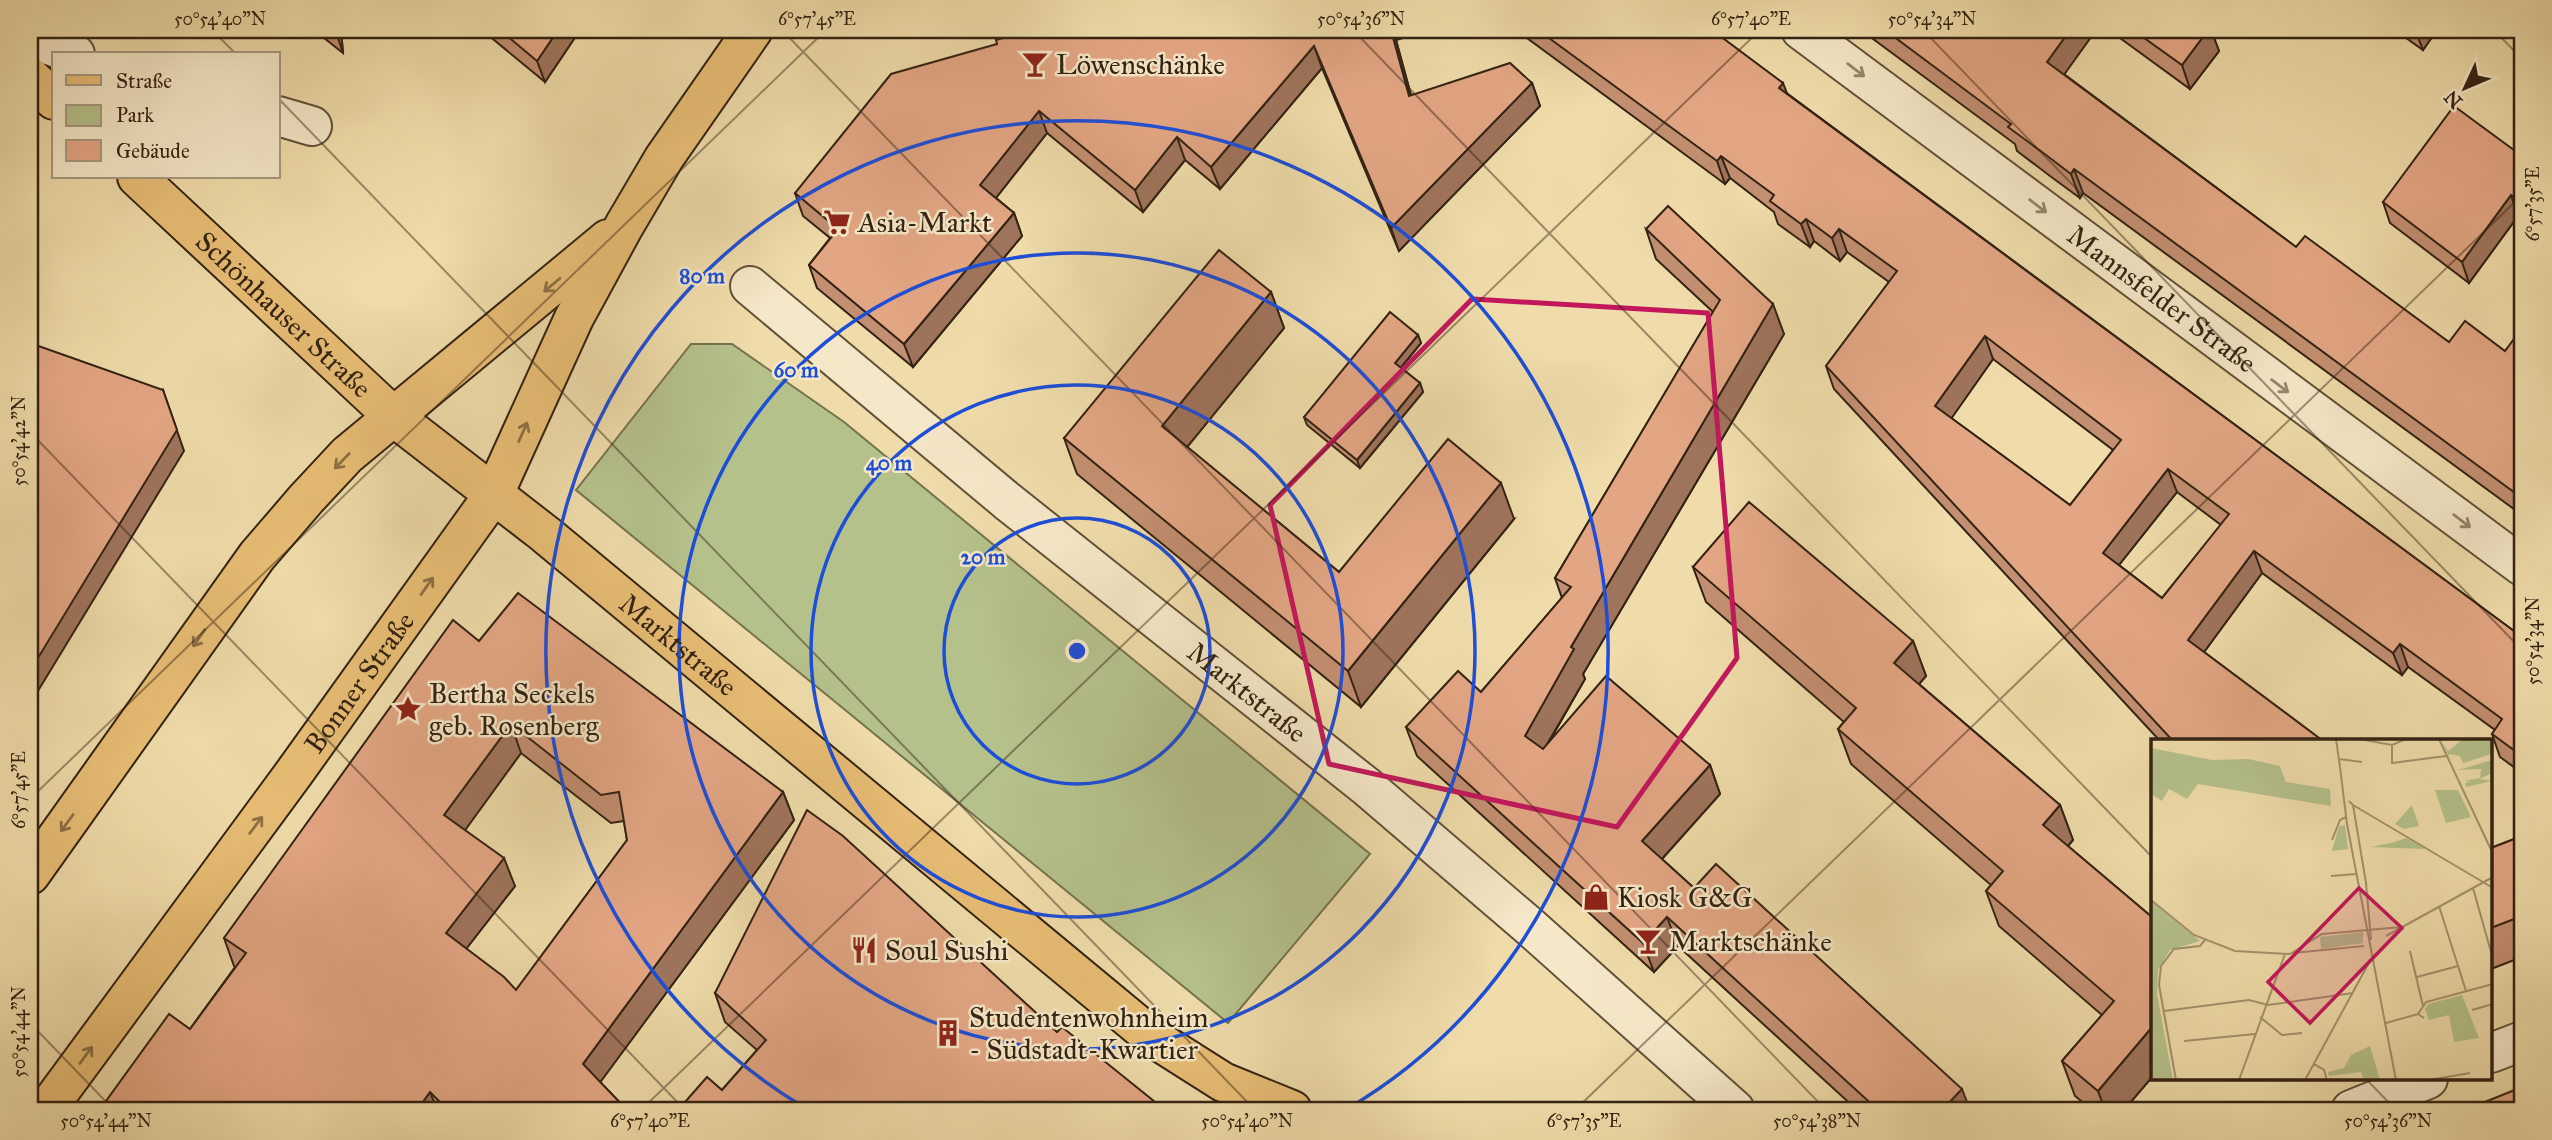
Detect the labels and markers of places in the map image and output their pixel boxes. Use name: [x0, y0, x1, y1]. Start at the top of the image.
place label: Löwenschänke: [1056, 47, 1225, 82]
bar icon: Löwenschänke: [1020, 49, 1050, 79]
place label: Asia-Markt: [857, 205, 992, 240]
supermarket icon: Asia-Markt: [822, 207, 852, 237]
centre of rings: [1065, 639, 1089, 663]
place label: Bertha Seckels geb. Rosenberg: [429, 676, 600, 743]
place icon: Bertha Seckels geb. Rosenberg: [393, 694, 423, 724]
place label: Kiosk G&G: [1617, 880, 1753, 915]
shop icon: Kiosk G&G: [1581, 882, 1611, 912]
place label: Marktschänke: [1669, 924, 1832, 959]
bar icon: Marktschänke: [1633, 926, 1663, 956]
place label: Soul Sushi: [885, 933, 1009, 968]
restaurant icon: Soul Sushi: [849, 935, 879, 965]
place label: Studentenwohnheim - Südstadt-Kwartier: [969, 1000, 1209, 1067]
building icon: Studentenwohnheim - Südstadt-Kwartier: [933, 1018, 963, 1048]

